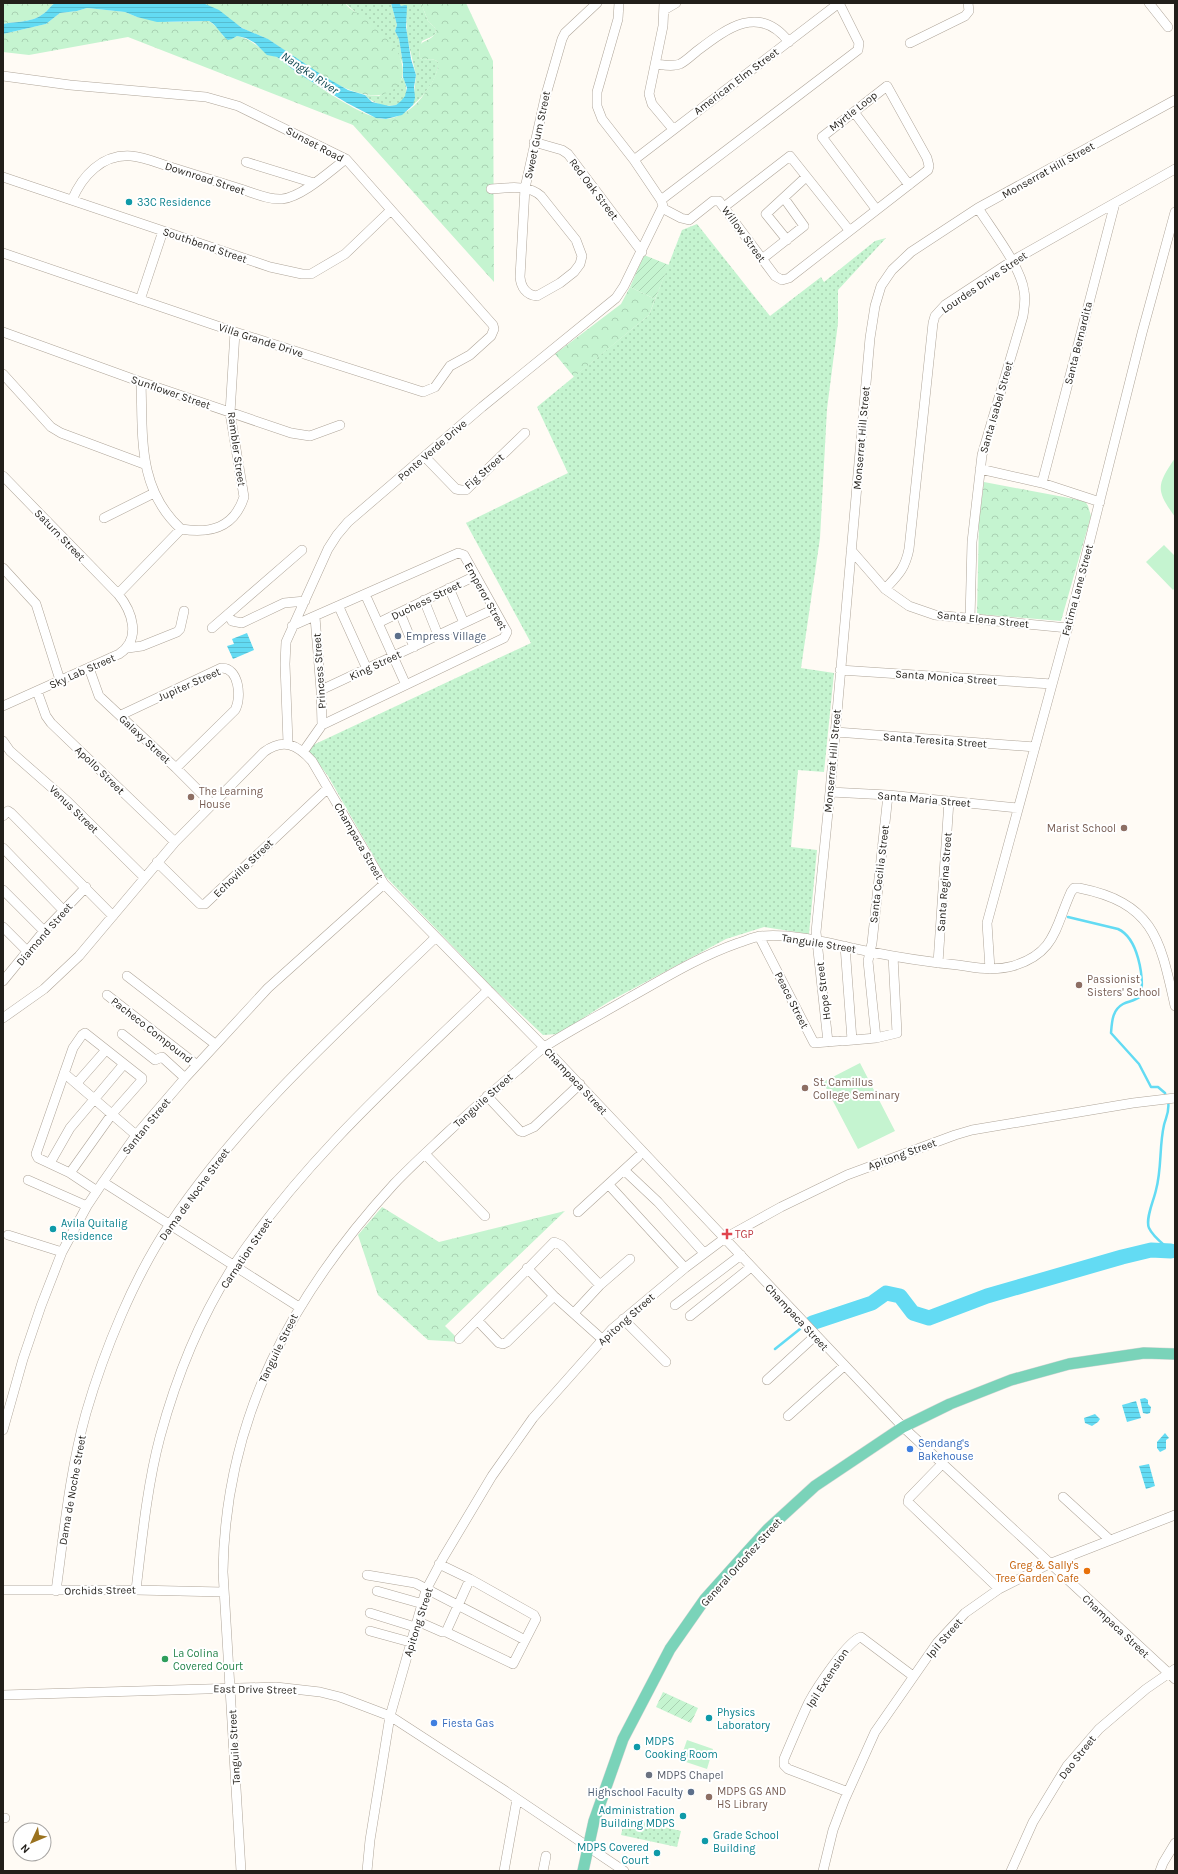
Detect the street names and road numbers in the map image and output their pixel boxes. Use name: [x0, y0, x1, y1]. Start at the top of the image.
street label: American Elm Street: [691, 45, 781, 118]
street label: Myrtle Loop: [827, 89, 880, 134]
street label: Sweet Gum Street: [522, 90, 553, 180]
street label: Sunset Road: [284, 124, 346, 165]
street label: Monserrat Hill Street: [1000, 140, 1097, 201]
street label: Red Oak Street: [566, 156, 621, 223]
street label: Downroad Street: [163, 159, 246, 198]
street label: Willow Street: [719, 204, 768, 265]
street label: Southbend Street: [161, 225, 249, 266]
street label: Lourdes Drive Street: [939, 249, 1030, 316]
street label: Santa Bernardita: [1062, 300, 1095, 386]
street label: Villa Grande Drive: [217, 321, 305, 360]
street label: Santa Isabel Street: [977, 360, 1016, 455]
street label: Sunflower Street: [129, 373, 212, 412]
street label: Monserrat Hill Street: [851, 386, 872, 490]
street label: Rambler Street: [225, 411, 248, 487]
street label: Ponte Verde Drive: [395, 417, 470, 484]
street label: Fig Street: [462, 451, 507, 492]
street label: Saturn Street: [32, 507, 88, 564]
street label: Fatima Lane Street: [1059, 543, 1096, 637]
street label: Emperor Street: [462, 560, 510, 632]
street label: Duchess Street: [389, 578, 463, 623]
street label: Santa Elena Street: [936, 608, 1030, 631]
street label: Princess Street: [310, 633, 329, 709]
street label: King Street: [347, 648, 403, 683]
street label: Sky Lab Street: [47, 651, 117, 692]
street label: Jupiter Street: [156, 665, 223, 704]
street label: Santa Monica Street: [895, 667, 997, 688]
street label: Monserrat Hill Street: [822, 709, 843, 813]
street label: Galaxy Street: [116, 712, 173, 767]
street label: Santa Teresita Street: [883, 730, 987, 751]
street label: Apollo Street: [72, 744, 127, 797]
street label: Venus Street: [46, 783, 101, 836]
street label: Santa Maria Street: [877, 789, 971, 810]
street label: Champaca Street: [331, 800, 386, 882]
street label: Santa Cecilia Street: [867, 824, 892, 924]
street label: Santa Regina Street: [935, 832, 954, 932]
street label: Echoville Street: [211, 837, 276, 900]
street label: Diamond Street: [14, 900, 75, 968]
street label: Tanguile Street: [781, 931, 857, 956]
street label: Hope Street: [813, 961, 833, 1021]
street label: Peace Street: [772, 970, 811, 1031]
street label: Pacheco Compound: [108, 995, 195, 1066]
street label: Champaca Street: [541, 1045, 610, 1118]
street label: Tanguile Street: [451, 1070, 516, 1130]
street label: Santan Street: [120, 1095, 173, 1157]
street label: Apitong Street: [866, 1136, 938, 1173]
street label: Dama de Noche Street: [156, 1145, 232, 1243]
street label: Carnation Street: [218, 1216, 275, 1291]
street label: Champaca Street: [762, 1281, 831, 1354]
street label: Apitong Street: [595, 1291, 657, 1348]
street label: Tanguile Street: [256, 1312, 301, 1385]
street label: Dama de Noche Street: [56, 1434, 89, 1546]
street label: General Ordoñez Street: [698, 1515, 785, 1609]
street label: Orchids Street: [64, 1583, 136, 1598]
street label: Apitong Street: [401, 1586, 436, 1658]
street label: Champaca Street: [1079, 1592, 1152, 1661]
street label: Ipil Street: [924, 1616, 965, 1661]
street label: Ipil Extension: [803, 1646, 852, 1711]
street label: East Drive Street: [213, 1682, 297, 1697]
street label: Tanguile Street: [226, 1709, 243, 1785]
street label: Dao Street: [1056, 1733, 1099, 1782]

